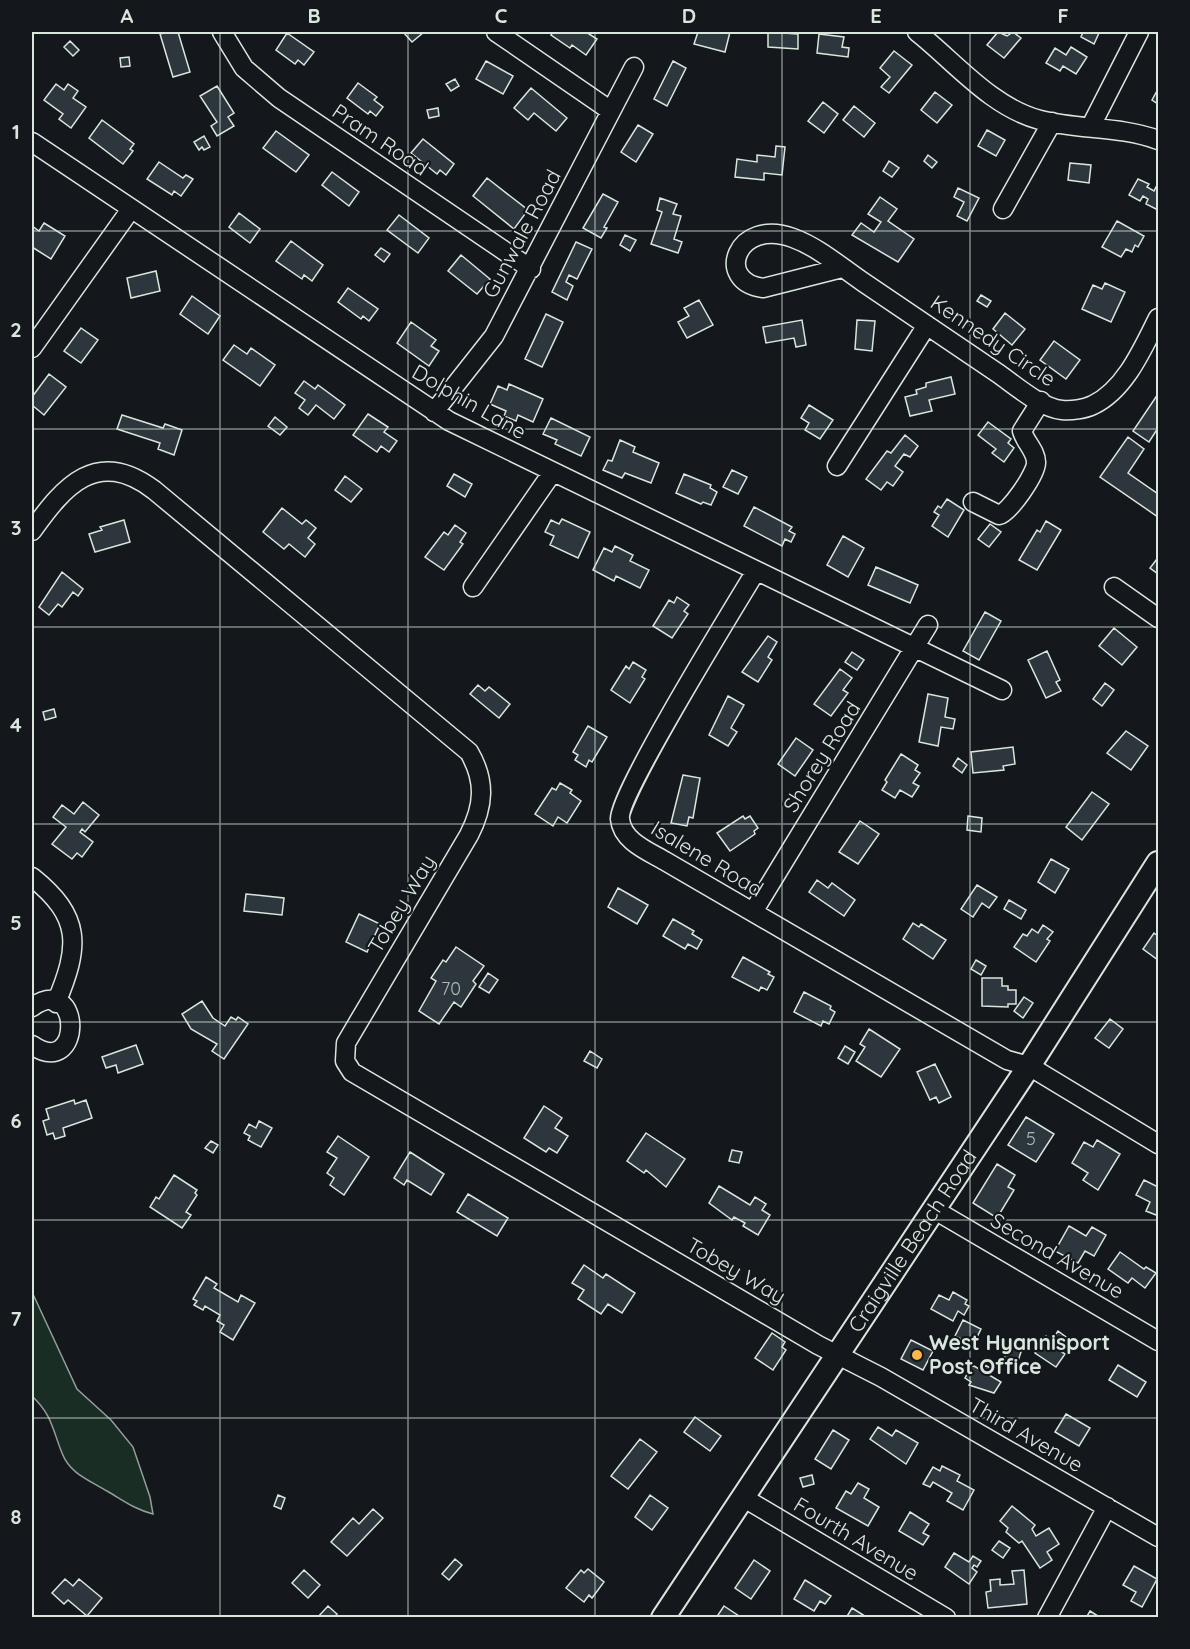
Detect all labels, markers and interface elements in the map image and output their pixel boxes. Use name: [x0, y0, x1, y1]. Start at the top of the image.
text: A: [121, 3, 134, 28]
text: B: [307, 3, 321, 28]
text: C: [495, 3, 508, 28]
text: D: [682, 3, 696, 28]
text: E: [870, 3, 882, 28]
text: F: [1057, 3, 1069, 28]
street label: Pram Road: [328, 98, 433, 181]
text: 1: [12, 119, 20, 144]
street label: Gunwale Road: [476, 165, 566, 302]
street label: Kennedy Circle: [926, 289, 1061, 392]
text: 2: [10, 317, 22, 342]
street label: Dolphin Lane: [408, 358, 531, 444]
text: 3: [11, 515, 21, 540]
street label: Shorey Road: [777, 696, 865, 817]
text: 4: [10, 712, 22, 737]
street label: Isalene Road: [647, 814, 768, 902]
street label: Tobey Way: [362, 850, 441, 957]
text: 5: [10, 910, 22, 935]
house number: 70: [441, 977, 461, 1000]
text: 6: [10, 1108, 22, 1133]
house number: 5: [1026, 1127, 1036, 1150]
street label: Craigville Beach Road: [842, 1145, 982, 1337]
street label: Second Avenue: [986, 1206, 1129, 1304]
street label: Tobey Way: [682, 1231, 791, 1309]
text: 7: [11, 1306, 22, 1331]
place label: West Hyannisport Post Office: [929, 1329, 1110, 1379]
marker: West Hyannisport Post Office: [910, 1348, 924, 1362]
street label: Third Avenue: [965, 1391, 1088, 1477]
street label: Fourth Avenue: [789, 1491, 924, 1586]
text: 8: [11, 1504, 22, 1529]

